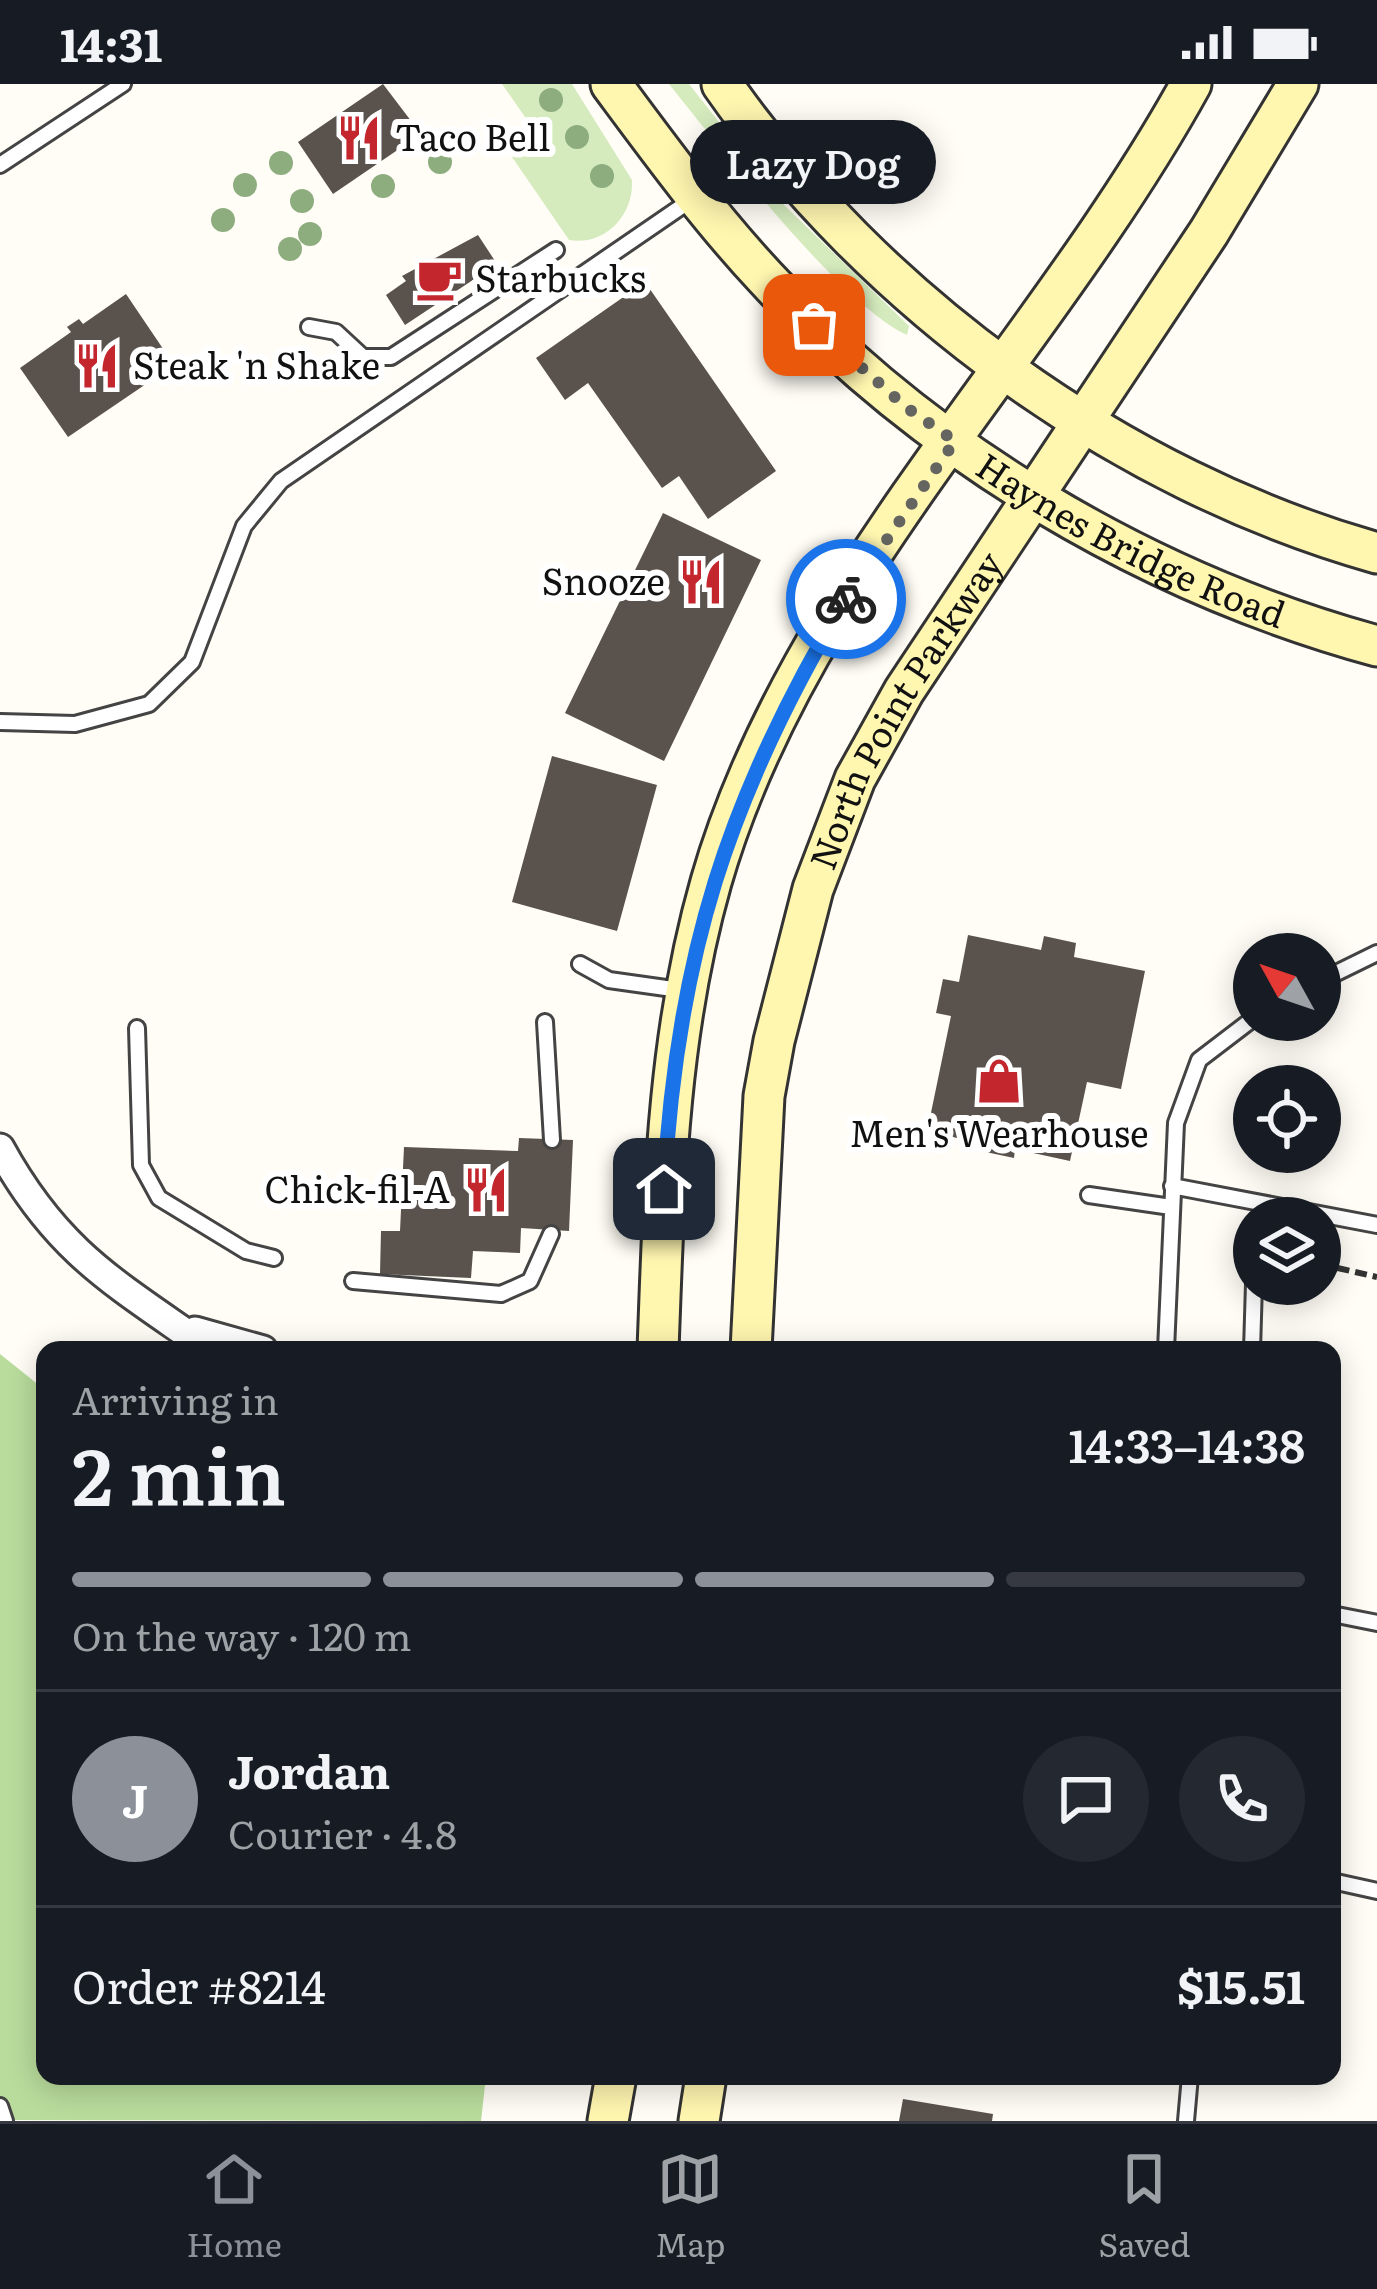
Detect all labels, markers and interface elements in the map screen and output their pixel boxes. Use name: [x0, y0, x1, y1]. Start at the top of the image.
text: 14:31: [60, 9, 162, 76]
place label: Taco Bell: [395, 109, 550, 162]
restaurant icon: Taco Bell: [334, 113, 384, 163]
callout: Lazy Dog: [691, 121, 937, 205]
text: Lazy Dog: [726, 133, 900, 191]
place label: Starbucks: [475, 250, 646, 303]
cafe icon: Starbucks: [414, 254, 464, 304]
pin: [763, 274, 865, 376]
icon: bag: [781, 292, 847, 358]
place label: Steak 'n Shake: [133, 337, 380, 390]
restaurant icon: Steak 'n Shake: [72, 341, 122, 391]
street label: Haynes Bridge Road: [967, 438, 1293, 639]
courier: [786, 539, 906, 659]
street label: North Point Parkway: [794, 539, 1014, 876]
place label: Snooze: [542, 553, 665, 606]
restaurant icon: Snooze: [676, 557, 726, 607]
icon: bike: [813, 566, 879, 632]
north arrow: [1233, 933, 1341, 1041]
map controls: [1233, 933, 1341, 1305]
shop icon: Men's Wearhouse: [974, 1056, 1024, 1106]
button: locate: [1233, 1065, 1341, 1173]
place label: Men's Wearhouse: [849, 1105, 1149, 1158]
pin: [613, 1138, 715, 1240]
icon: home: [631, 1156, 697, 1222]
place label: Chick-fil-A: [264, 1161, 450, 1214]
restaurant icon: Chick-fil-A: [461, 1165, 511, 1215]
button: layers: [1233, 1197, 1341, 1305]
text: Arriving in: [72, 1369, 279, 1427]
text: 14:33–14:38: [1068, 1410, 1305, 1477]
text: 2 min: [72, 1414, 286, 1530]
text: On the way · 120 m: [72, 1605, 412, 1663]
text: Jordan: [228, 1736, 390, 1803]
button: chat: [1023, 1736, 1149, 1862]
button: phone: [1179, 1736, 1305, 1862]
text: J: [122, 1765, 148, 1832]
text: Courier · 4.8: [228, 1803, 457, 1861]
text: Order #8214: [72, 1951, 326, 2018]
text: $15.51: [1177, 1951, 1305, 2018]
tab: Home: [187, 2146, 282, 2267]
tab: Map: [655, 2146, 725, 2267]
tab: Saved: [1099, 2146, 1190, 2267]

